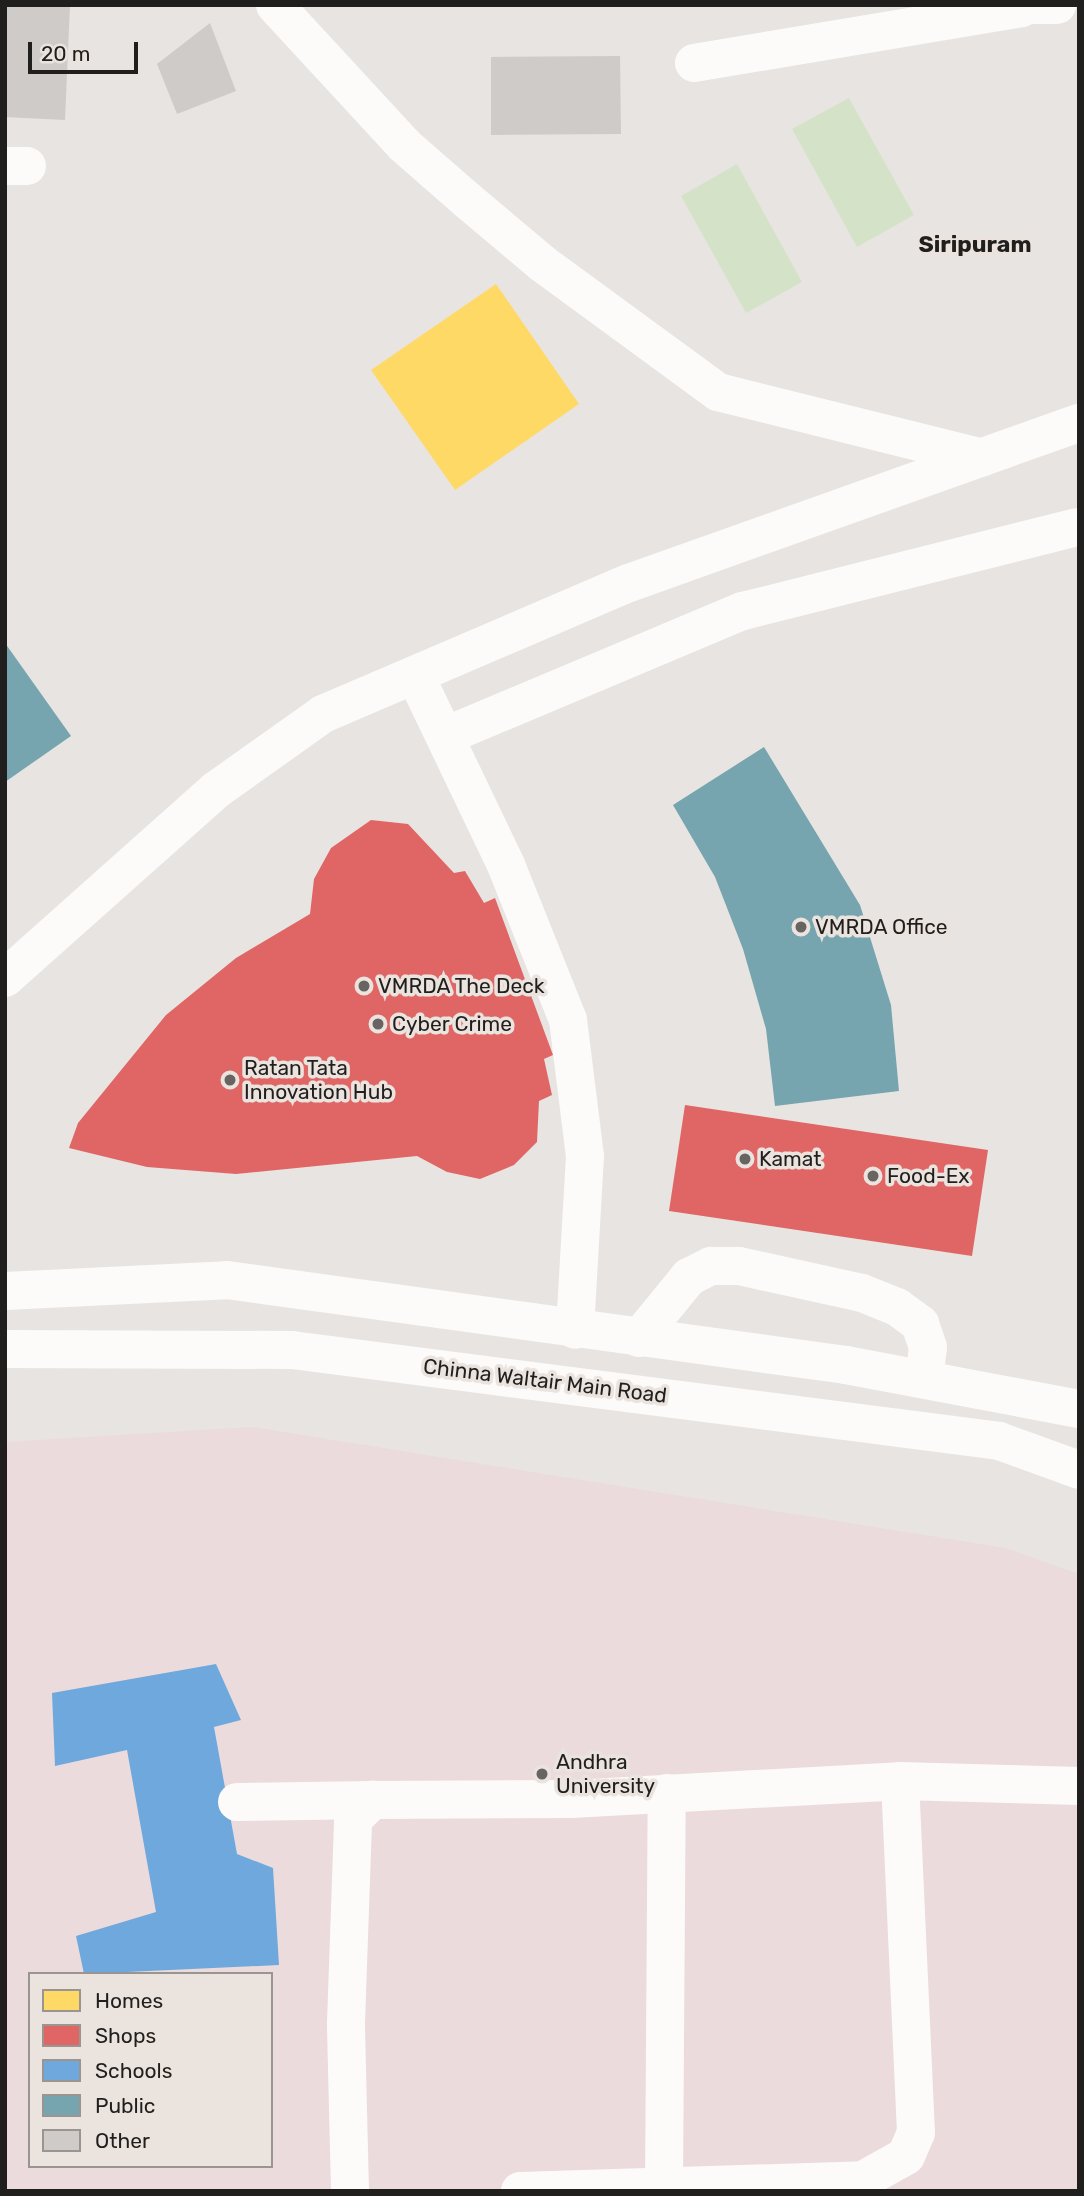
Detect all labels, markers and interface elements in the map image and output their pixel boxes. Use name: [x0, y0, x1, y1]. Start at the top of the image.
scale bar: [32, 28, 142, 72]
text: 20 m: [41, 41, 90, 66]
district label: Siripuram: [919, 230, 1031, 258]
place label: VMRDA Office: [815, 914, 948, 940]
marker: VMRDA Office: [793, 919, 809, 935]
place label: VMRDA The Deck: [378, 973, 546, 999]
marker: VMRDA The Deck: [356, 978, 372, 994]
place label: Cyber Crime: [392, 1011, 512, 1037]
marker: Cyber Crime: [370, 1016, 386, 1032]
place label: Ratan Tata Innovation Hub: [244, 1055, 393, 1105]
marker: Ratan Tata Innovation Hub: [222, 1072, 238, 1088]
place label: Kamat: [759, 1146, 821, 1172]
marker: Kamat: [737, 1151, 753, 1167]
place label: Food-Ex: [887, 1163, 970, 1189]
marker: Food-Ex: [865, 1168, 881, 1184]
street label: Chinna Waltair Main Road: [421, 1353, 669, 1409]
place label: Andhra University: [556, 1749, 655, 1799]
marker: Andhra University: [534, 1766, 550, 1782]
legend: [28, 1972, 273, 2168]
text: Homes: [95, 1988, 163, 2013]
text: Shops: [95, 2023, 156, 2048]
text: Schools: [95, 2058, 172, 2083]
text: Public: [95, 2093, 155, 2118]
text: Other: [95, 2128, 150, 2153]

